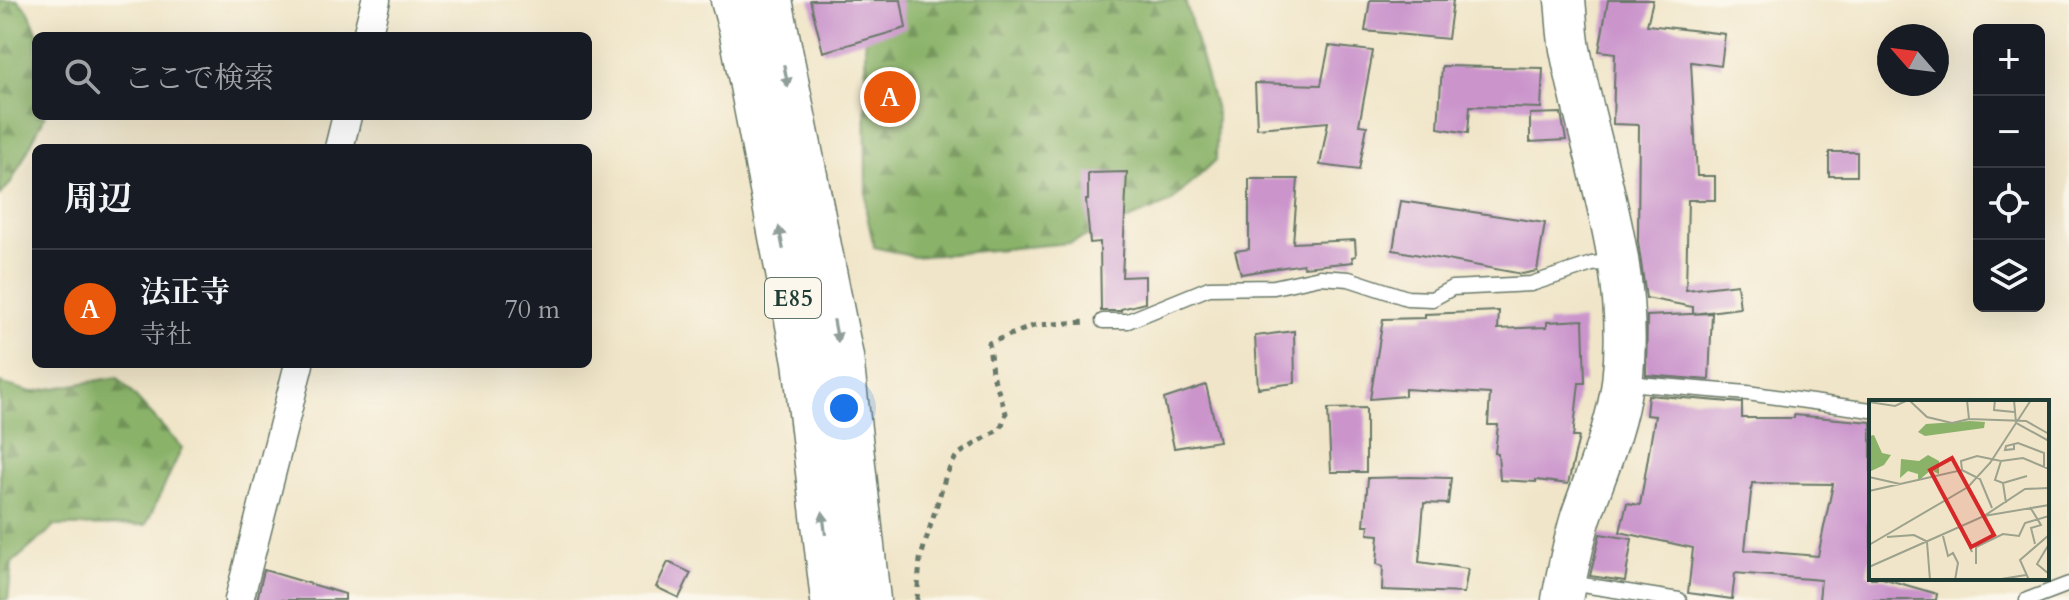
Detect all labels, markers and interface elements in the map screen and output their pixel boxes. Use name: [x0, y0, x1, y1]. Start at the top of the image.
north arrow: [1877, 24, 1949, 96]
map controls: [1973, 24, 2045, 312]
button: +: [1973, 24, 2045, 96]
search box: [32, 32, 592, 120]
icon: search: [60, 54, 104, 98]
text: ここで検索: [124, 58, 274, 99]
one-way arrow: [780, 64, 792, 89]
pin: A: [864, 67, 916, 127]
button: −: [1973, 96, 2045, 168]
button: locate: [1973, 168, 2045, 240]
text: 周辺: [64, 176, 132, 222]
one-way arrow: [775, 225, 787, 250]
button: layers: [1973, 240, 2045, 312]
text: 法正寺: [140, 272, 230, 313]
road number: E85: [765, 278, 821, 318]
text: A: [80, 292, 100, 327]
text: 70 m: [504, 292, 560, 327]
text: 寺社: [140, 317, 192, 352]
one-way arrow: [831, 319, 843, 344]
your location: [824, 388, 864, 428]
inset map: [1869, 400, 2049, 580]
one-way arrow: [817, 510, 830, 535]

